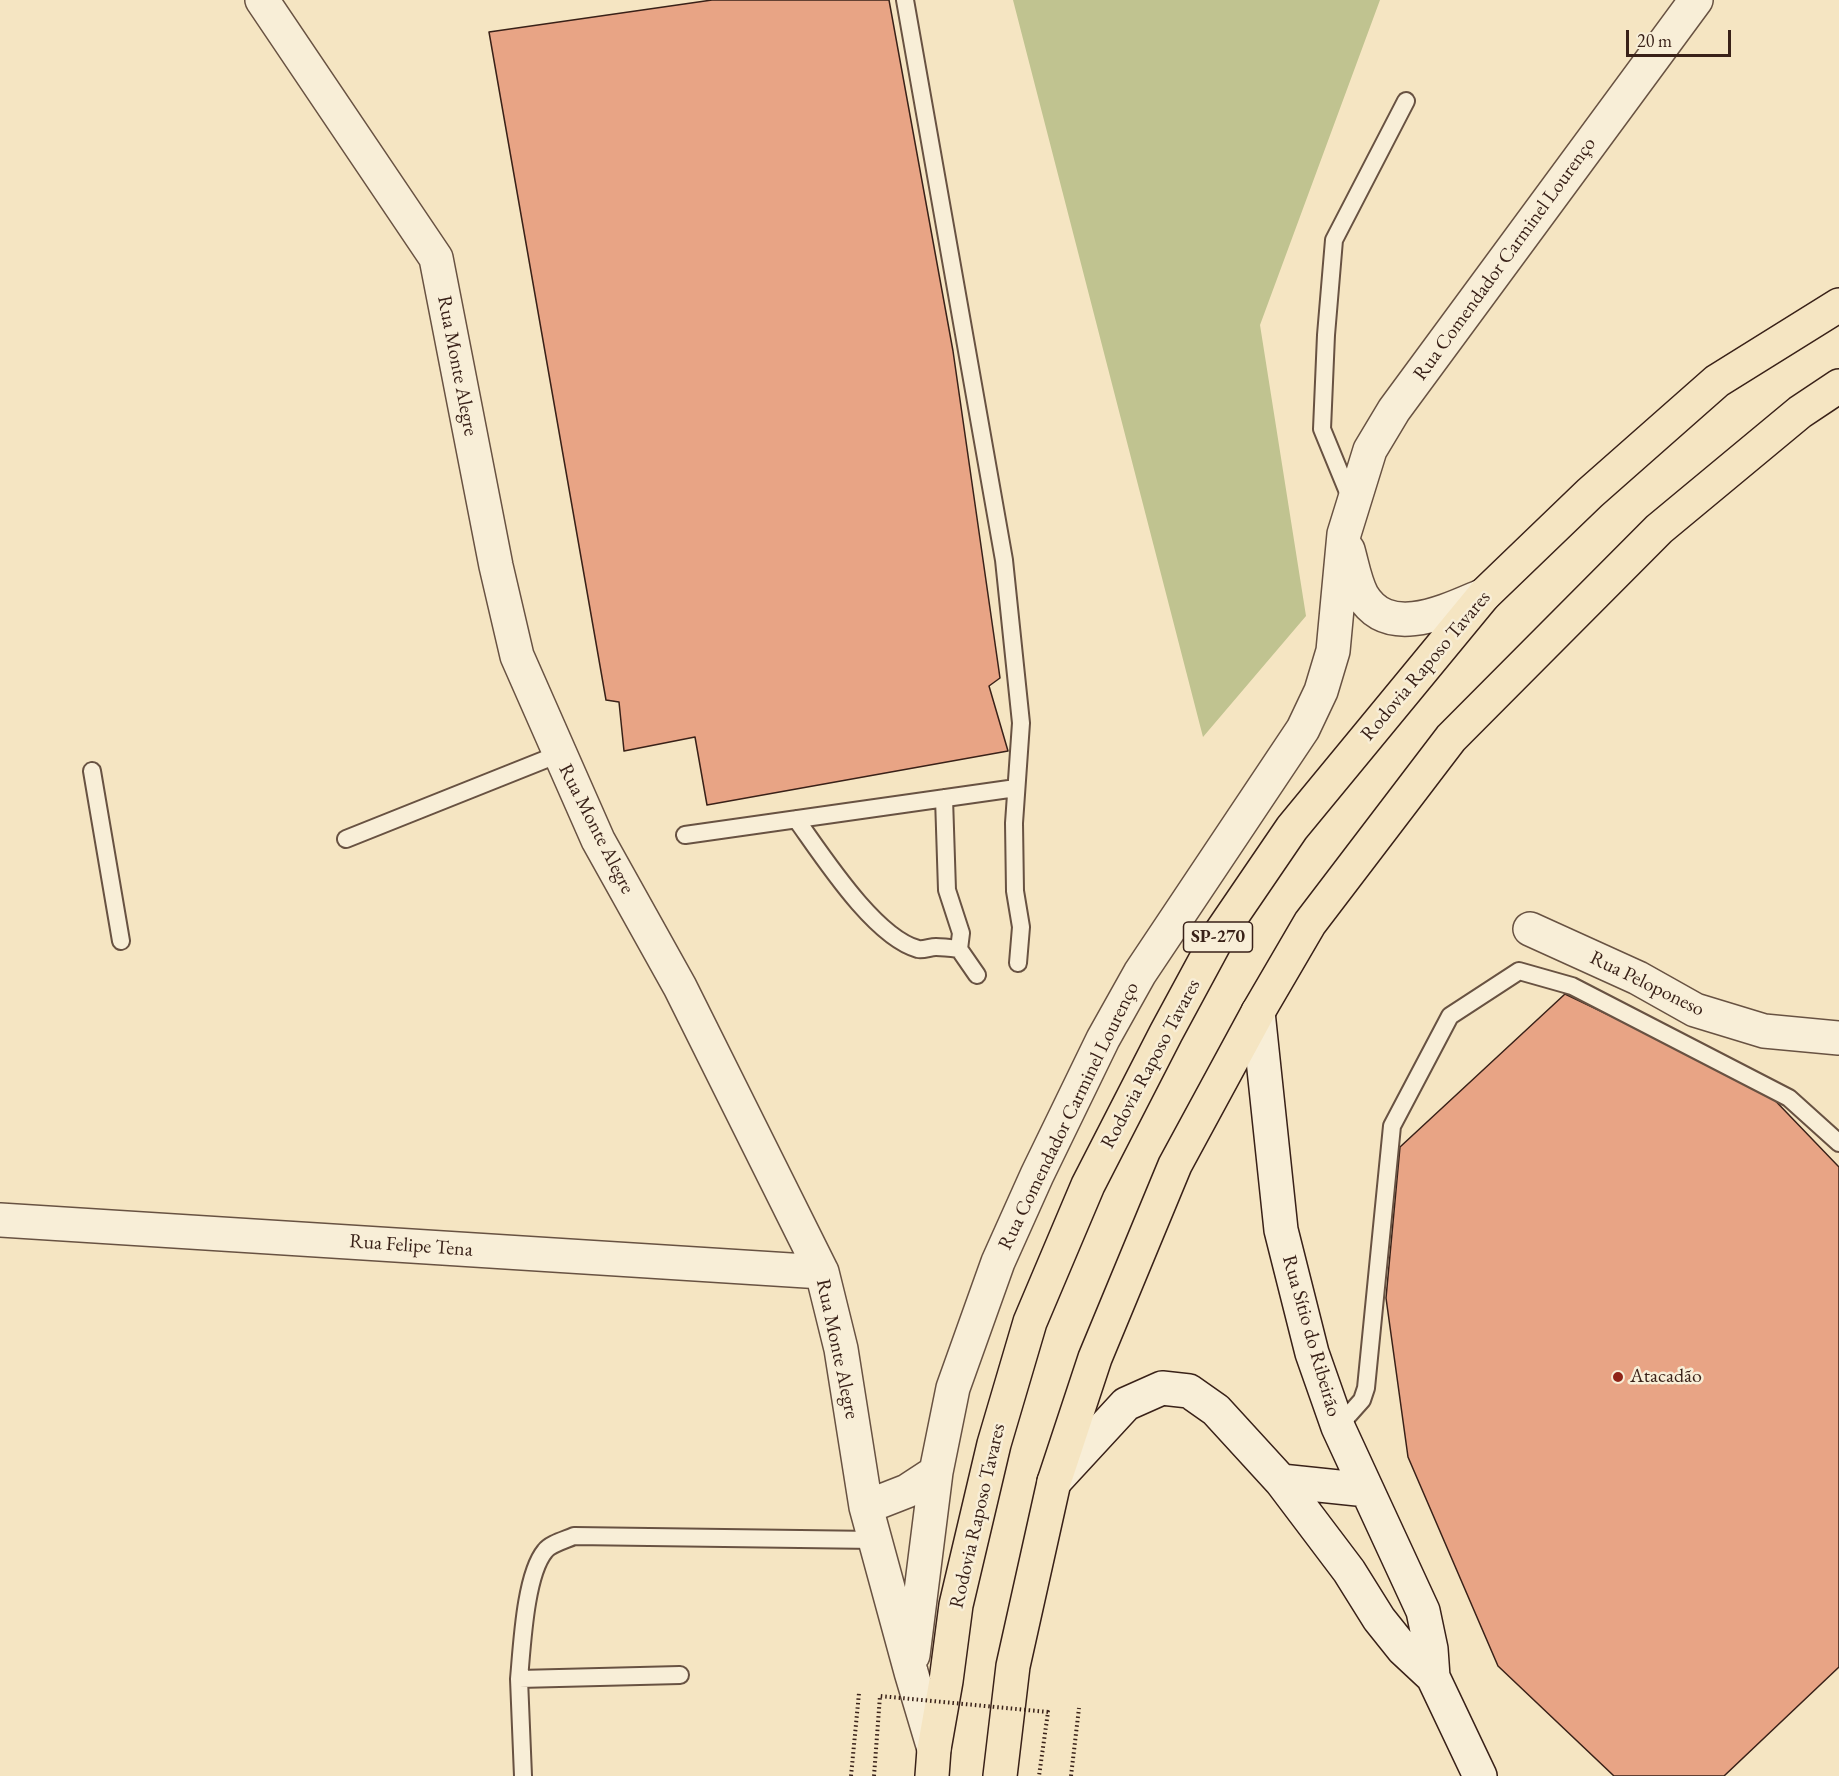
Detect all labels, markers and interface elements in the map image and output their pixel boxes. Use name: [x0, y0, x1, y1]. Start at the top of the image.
scale bar: [1629, 18, 1734, 56]
text: 20 m: [1637, 29, 1672, 52]
street label: Rua Comendador Carminel Lourenço: [1409, 133, 1601, 385]
street label: Rua Monte Alegre: [432, 294, 482, 438]
street label: Rodovia Raposo Tavares: [1356, 586, 1496, 746]
street label: Rua Monte Alegre: [553, 760, 639, 898]
road number: SP-270: [1184, 922, 1252, 952]
street label: Rua Peloponeso: [1586, 946, 1708, 1022]
street label: Rodovia Raposo Tavares: [1096, 975, 1206, 1153]
street label: Rua Comendador Carminel Lourenço: [994, 978, 1144, 1254]
street label: Rua Felipe Tena: [348, 1230, 474, 1262]
street label: Rua Sítio do Ribeirão: [1276, 1253, 1346, 1419]
street label: Rua Monte Alegre: [810, 1277, 864, 1421]
place label: Atacadão: [1630, 1365, 1702, 1389]
marker: Atacadão: [1611, 1370, 1625, 1384]
street label: Rodovia Raposo Tavares: [945, 1421, 1011, 1611]

